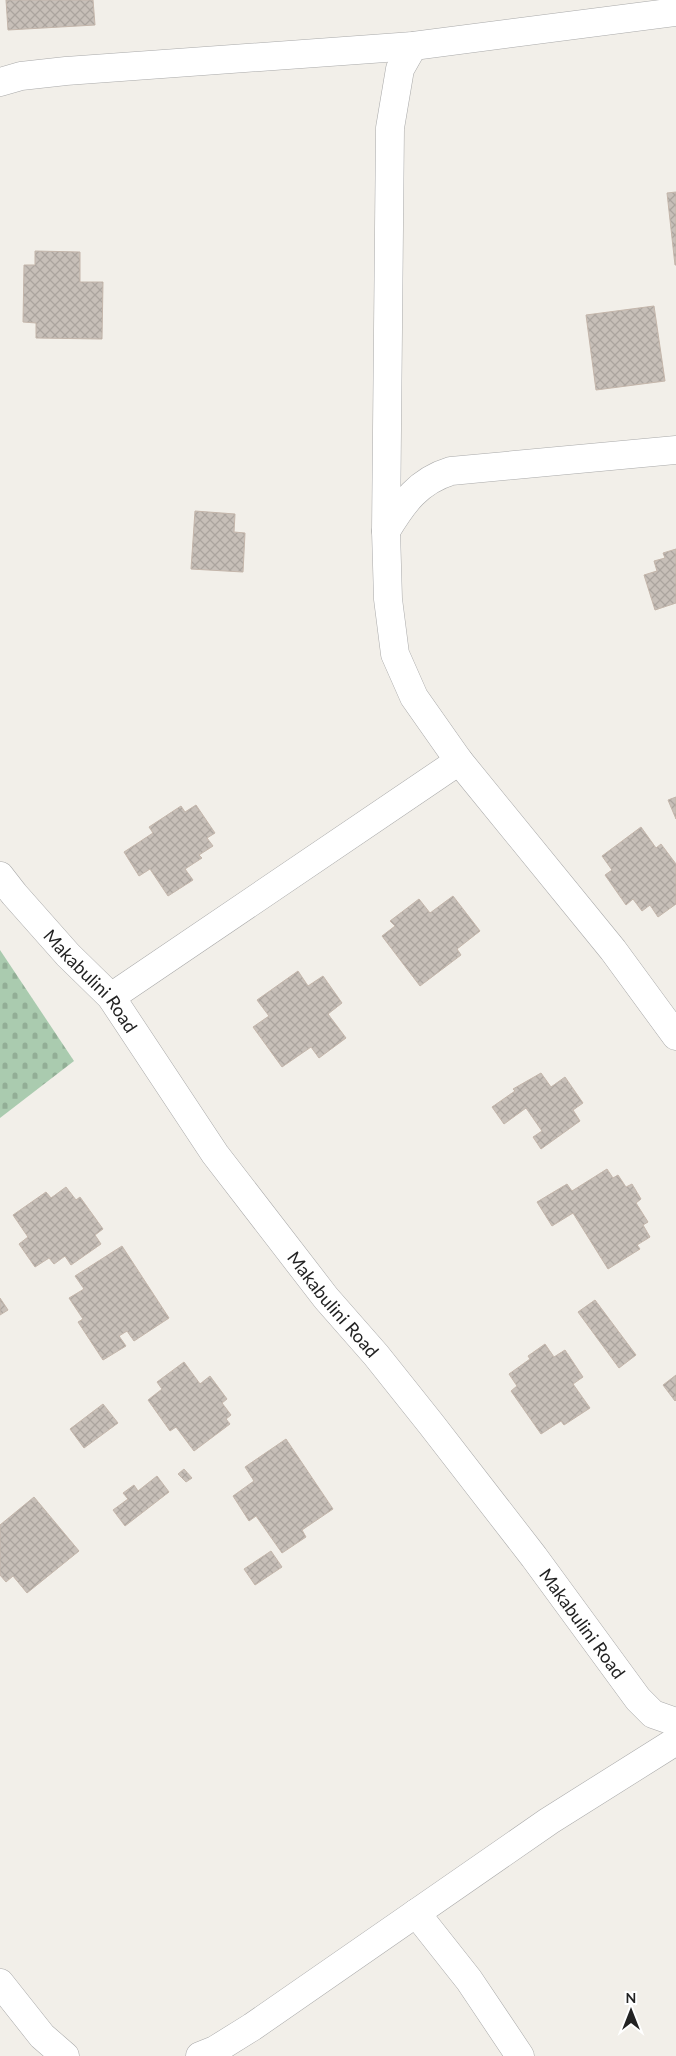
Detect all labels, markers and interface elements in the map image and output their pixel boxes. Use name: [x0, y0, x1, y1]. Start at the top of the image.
street label: Makabulini Road: [39, 925, 142, 1037]
street label: Makabulini Road: [283, 1247, 384, 1362]
street label: Makabulini Road: [535, 1564, 630, 1683]
north arrow: [606, 1986, 656, 2036]
text: N: [626, 1989, 636, 2006]

